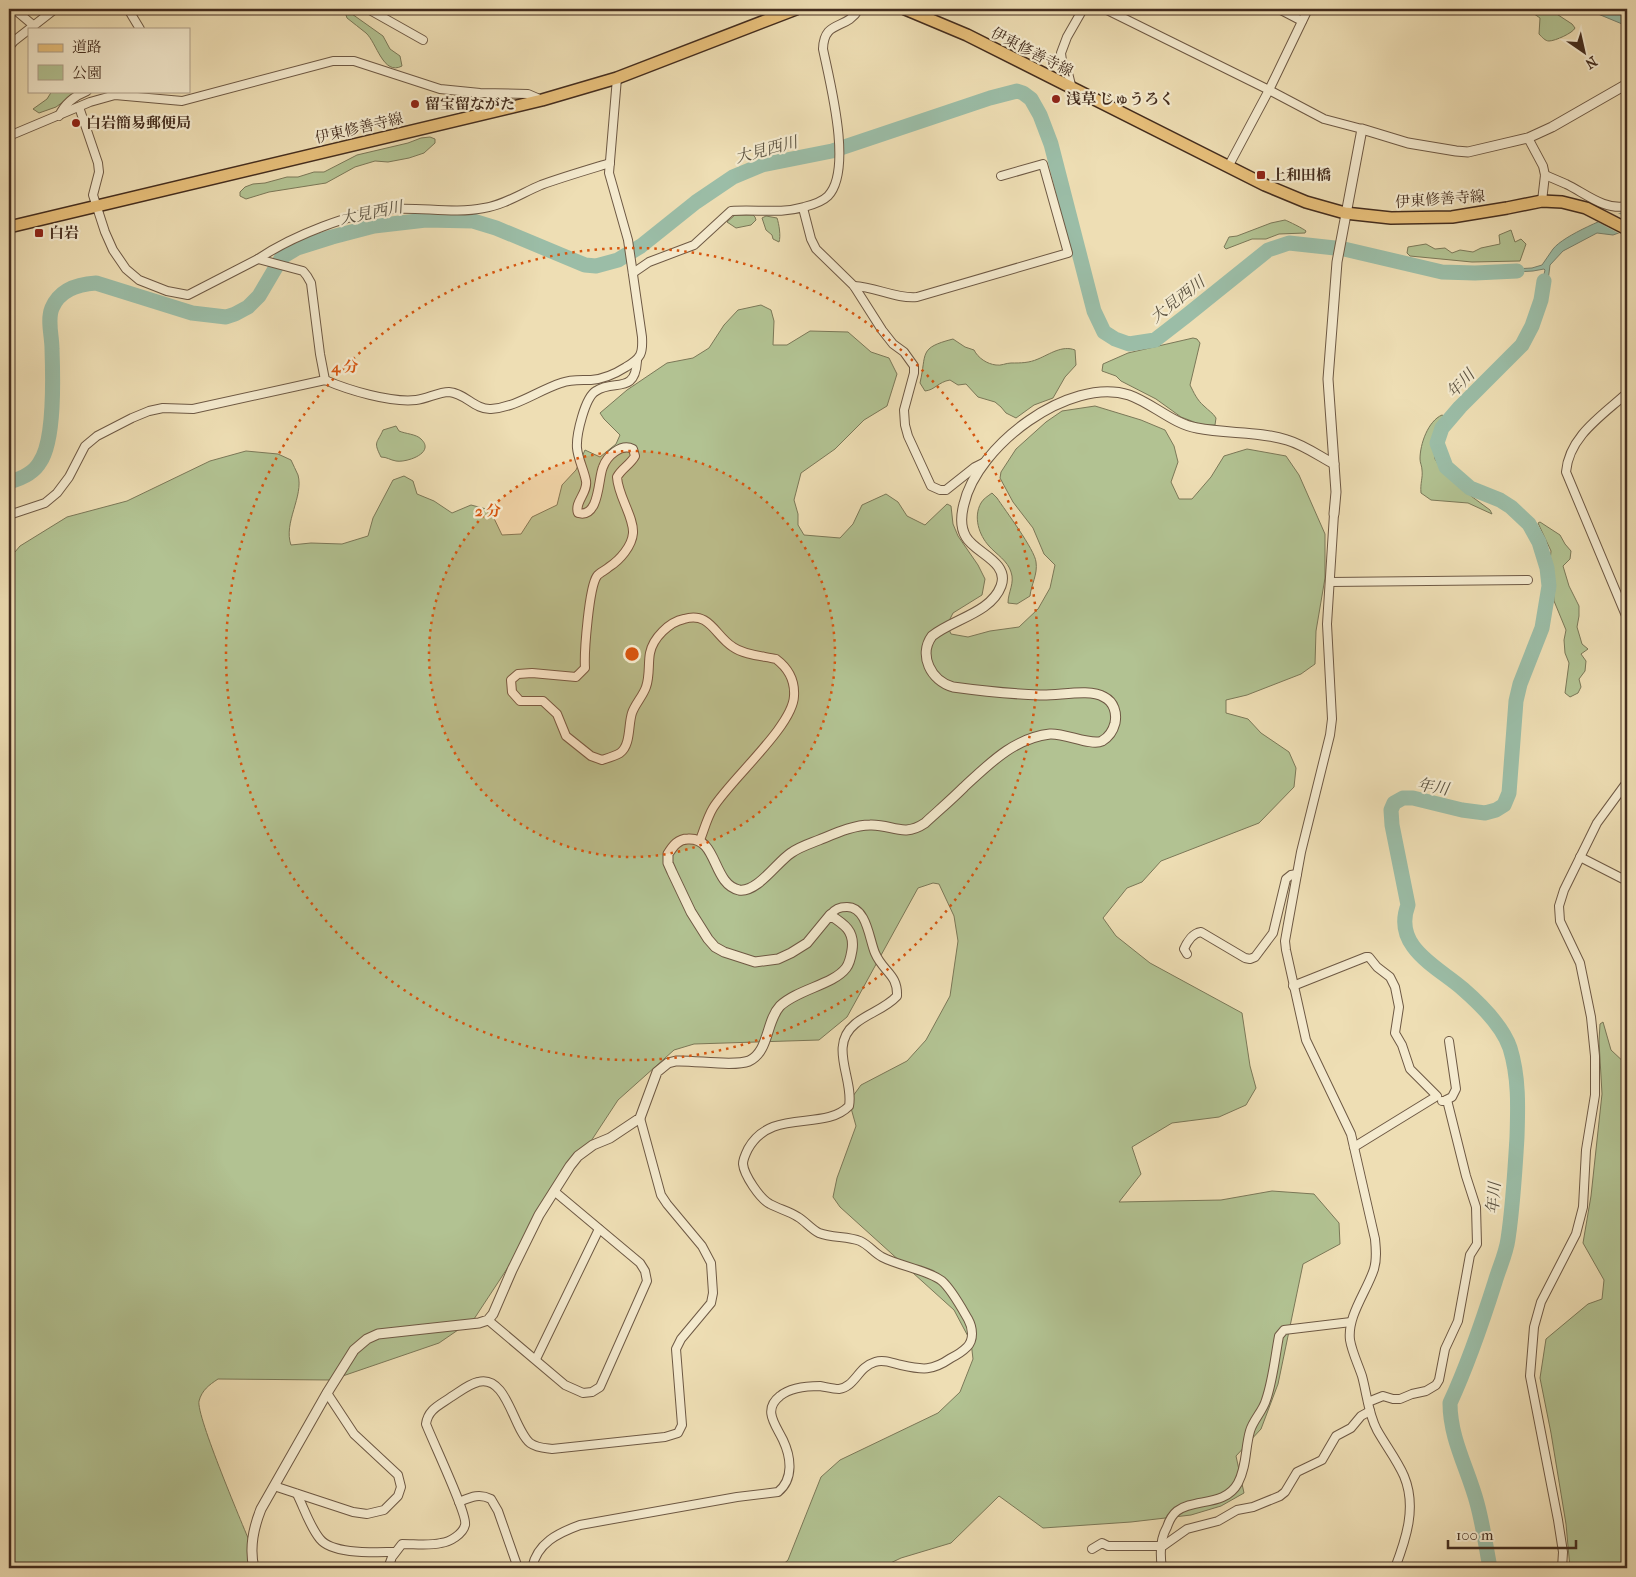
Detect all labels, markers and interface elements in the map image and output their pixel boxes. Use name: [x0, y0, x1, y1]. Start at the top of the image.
street label: 伊東修善寺線: [988, 24, 1076, 80]
legend: [28, 28, 190, 92]
north arrow: [1558, 28, 1608, 78]
text: 道路: [72, 38, 102, 56]
text: N: [1582, 52, 1600, 73]
text: 公園: [72, 64, 102, 82]
place label: 浅草 じゅうろく: [1066, 90, 1174, 108]
marker: 浅草 じゅうろく: [1050, 93, 1062, 105]
place label: 留宝留ながた: [425, 95, 515, 113]
marker: 留宝留ながた: [409, 98, 421, 110]
street label: 伊東修善寺線: [313, 109, 405, 147]
place label: 白岩簡易郵便局: [86, 114, 191, 132]
marker: 白岩簡易郵便局: [70, 117, 82, 129]
water label: 大見西川: [733, 132, 801, 167]
place label: 上和田橋: [1271, 166, 1331, 184]
marker: 上和田橋: [1255, 169, 1267, 181]
street label: 伊東修善寺線: [1394, 187, 1486, 211]
water label: 大見西川: [338, 197, 406, 228]
place label: 白岩: [49, 224, 79, 242]
marker: 白岩: [33, 227, 45, 239]
water label: 大見西川: [1146, 271, 1210, 327]
text: 4 分: [330, 358, 359, 376]
water label: 年川: [1442, 364, 1480, 401]
text: 2 分: [475, 502, 501, 520]
centre of rings: [623, 645, 641, 663]
water label: 年川: [1415, 774, 1452, 799]
water label: 年川: [1483, 1179, 1504, 1215]
scale bar: [1448, 1517, 1576, 1549]
text: 100 m: [1456, 1526, 1494, 1544]

